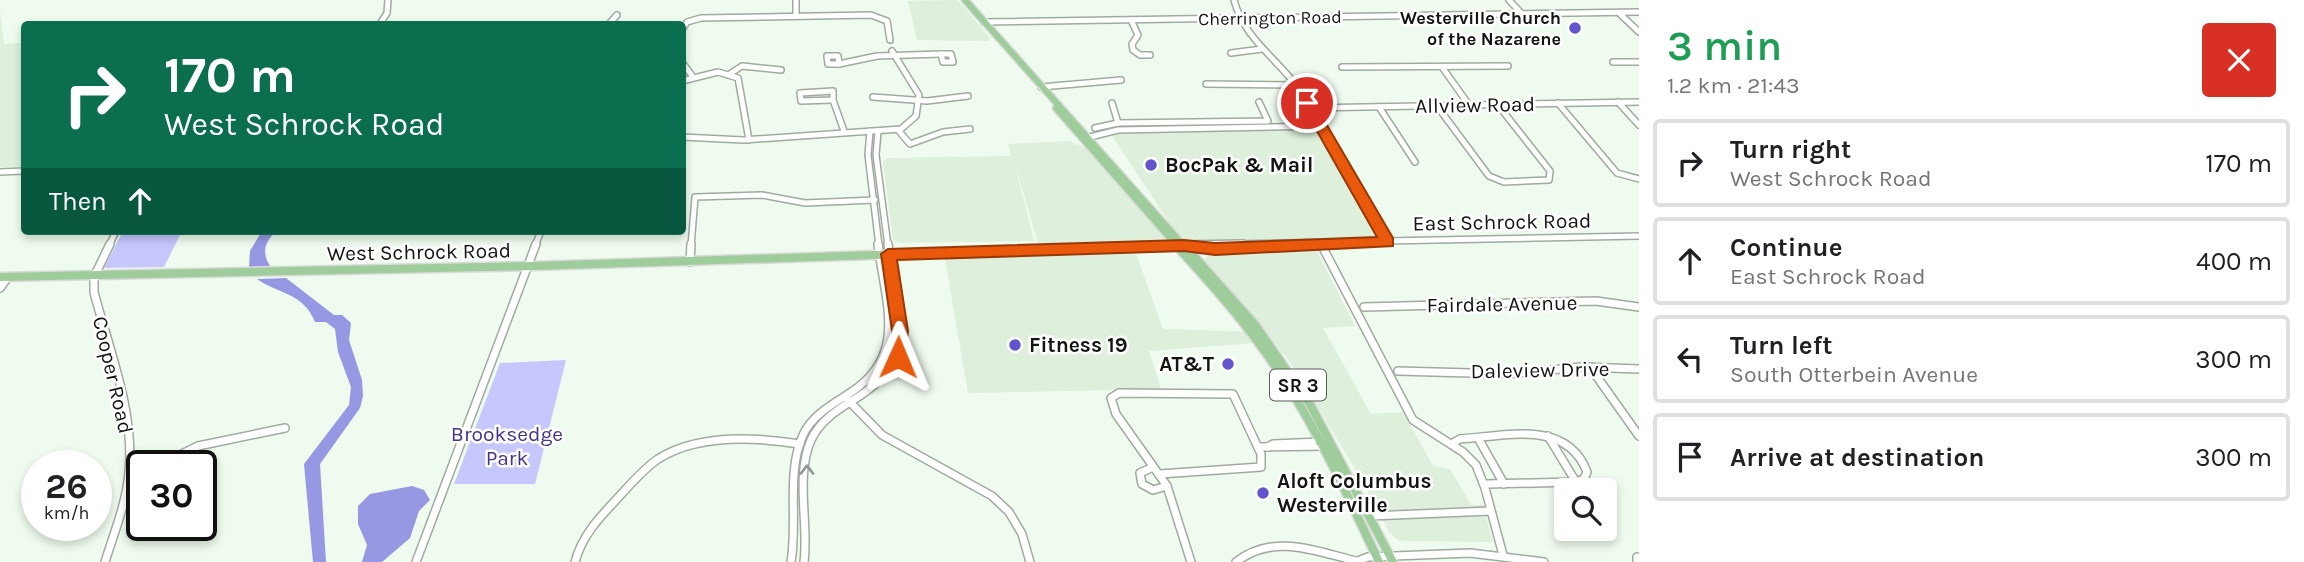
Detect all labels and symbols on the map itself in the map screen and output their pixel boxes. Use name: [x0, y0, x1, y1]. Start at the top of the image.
street label: Cherrington Road: [1198, 6, 1342, 30]
place label: Westerville Church of the Nazarene: [1400, 7, 1561, 50]
marker: Westerville Church of the Nazarene: [1567, 20, 1583, 36]
pin: [1277, 73, 1337, 133]
street label: Allview Road: [1415, 92, 1535, 118]
place label: BocPak & Mail: [1165, 153, 1313, 177]
marker: BocPak & Mail: [1143, 157, 1159, 173]
street label: East Schrock Road: [1413, 208, 1591, 236]
street label: West Schrock Road: [327, 238, 511, 266]
street label: Fairdale Avenue: [1426, 291, 1578, 317]
street label: Cooper Road: [88, 314, 138, 436]
position arrow: [861, 320, 935, 394]
place label: Fitness 19: [1029, 333, 1128, 357]
marker: Fitness 19: [1007, 337, 1023, 353]
place label: AT&T: [1159, 352, 1215, 376]
marker: AT&T: [1220, 356, 1236, 372]
street label: Daleview Drive: [1470, 357, 1610, 383]
road number: SR 3: [1270, 370, 1326, 400]
park label: Brooksedge Park: [451, 422, 563, 470]
speed limit sign: 30: [126, 450, 217, 541]
one-way arrow: [799, 464, 815, 474]
place label: Aloft Columbus Westerville: [1277, 469, 1432, 517]
marker: Aloft Columbus Westerville: [1255, 485, 1271, 501]

